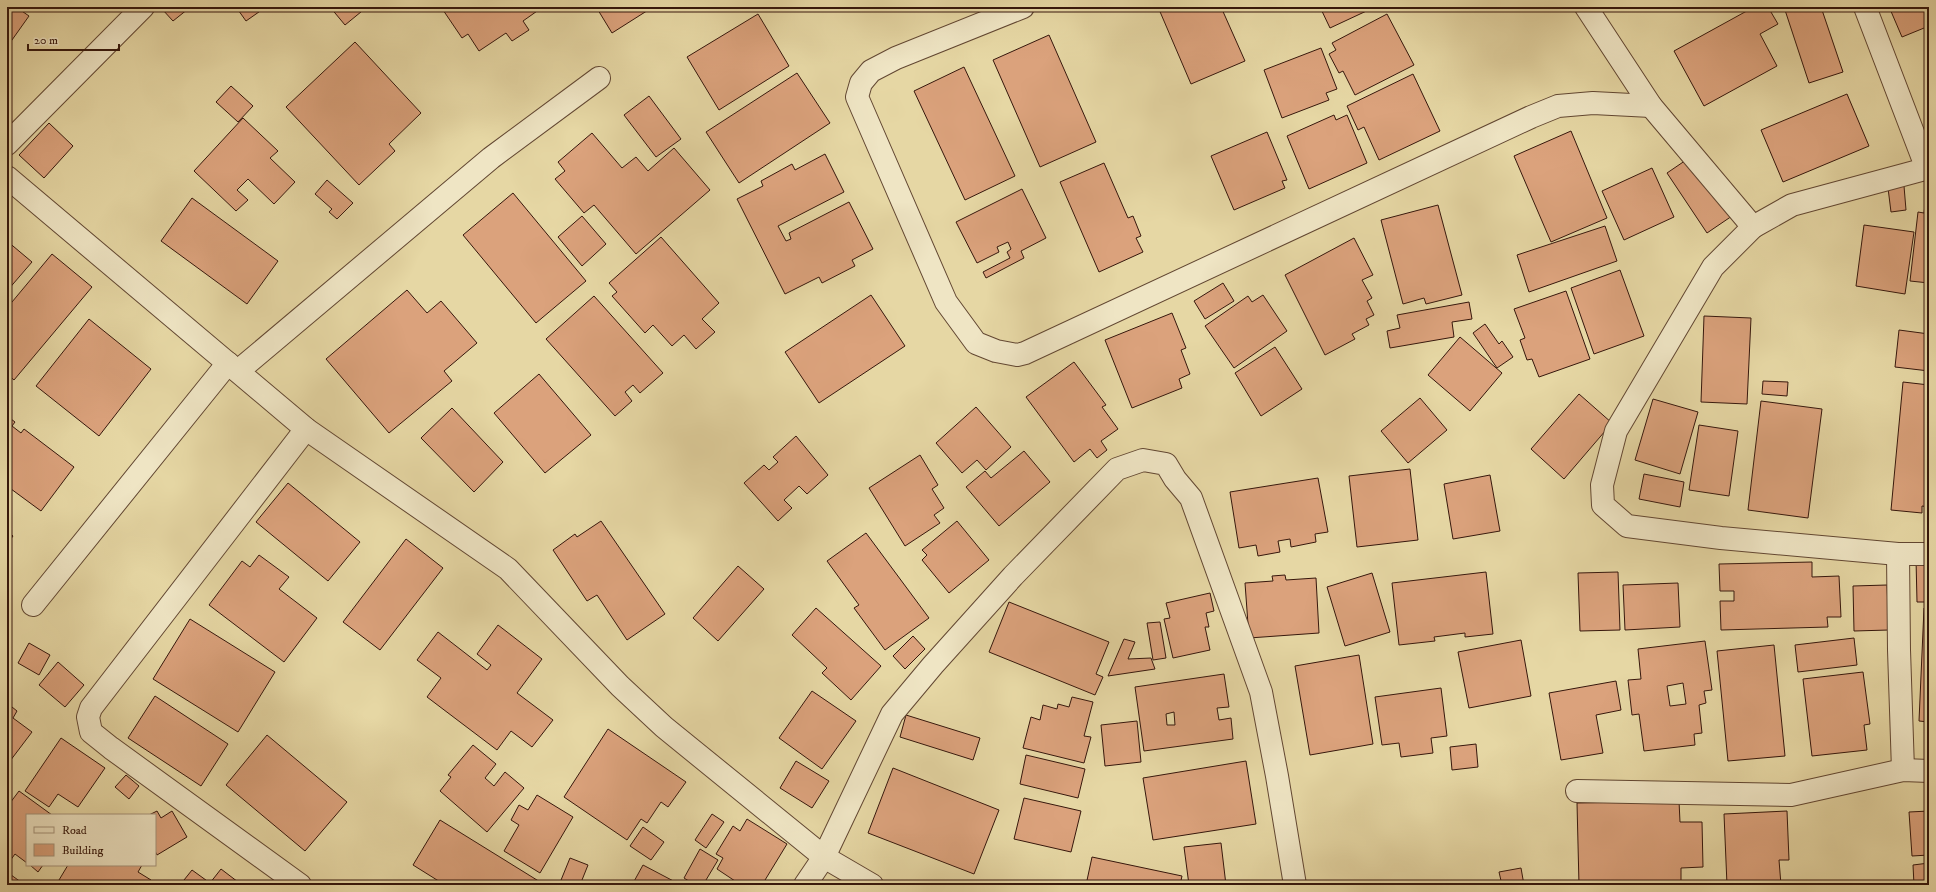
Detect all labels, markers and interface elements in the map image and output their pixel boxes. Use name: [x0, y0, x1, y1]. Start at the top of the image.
scale bar: [28, 26, 119, 52]
text: 20 m: [34, 33, 58, 48]
legend: [26, 814, 156, 866]
text: Road: [62, 823, 87, 838]
text: Building: [62, 843, 103, 858]

